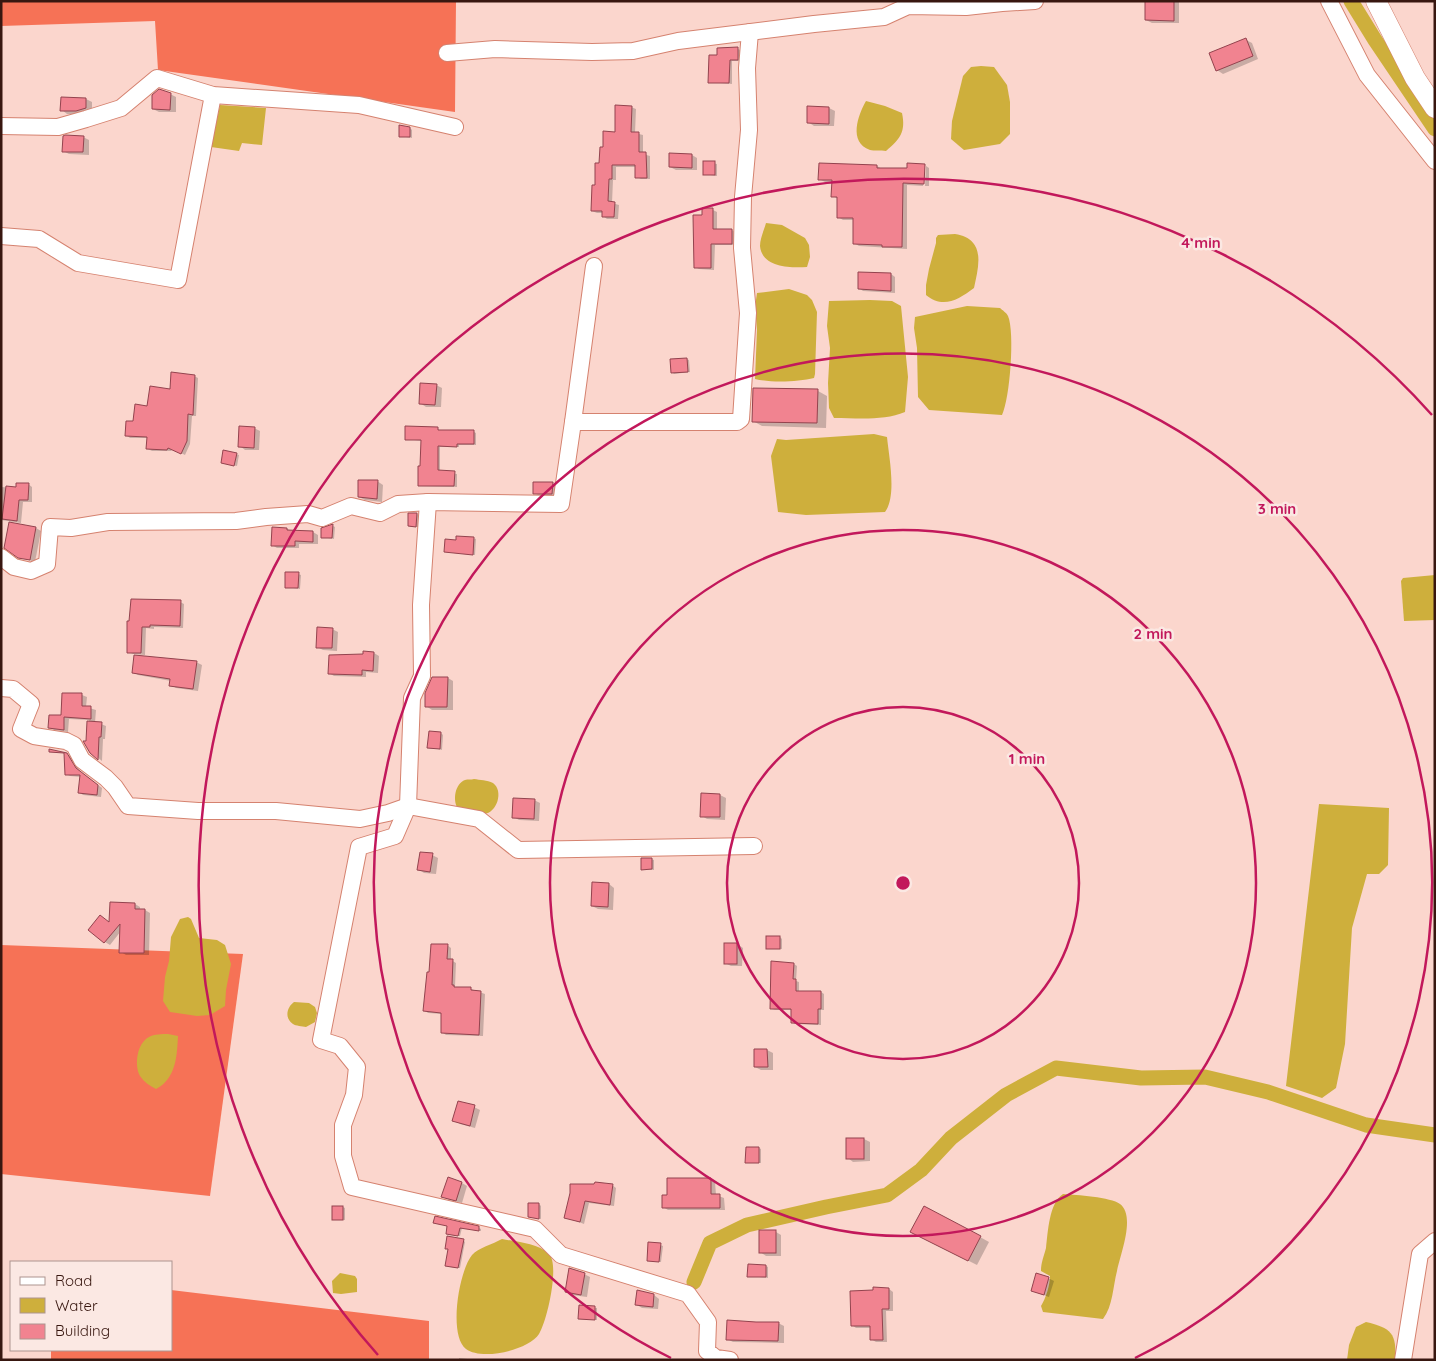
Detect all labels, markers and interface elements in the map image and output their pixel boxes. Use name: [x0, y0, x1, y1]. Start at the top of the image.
text: 4 min: [1181, 233, 1221, 252]
text: 3 min: [1258, 499, 1296, 518]
text: 2 min: [1133, 624, 1173, 643]
text: 1 min: [1009, 749, 1045, 768]
centre of rings: [894, 874, 912, 892]
legend: [10, 1261, 172, 1351]
text: Road: [55, 1271, 92, 1290]
text: Water: [55, 1296, 98, 1315]
text: Building: [55, 1321, 110, 1340]

